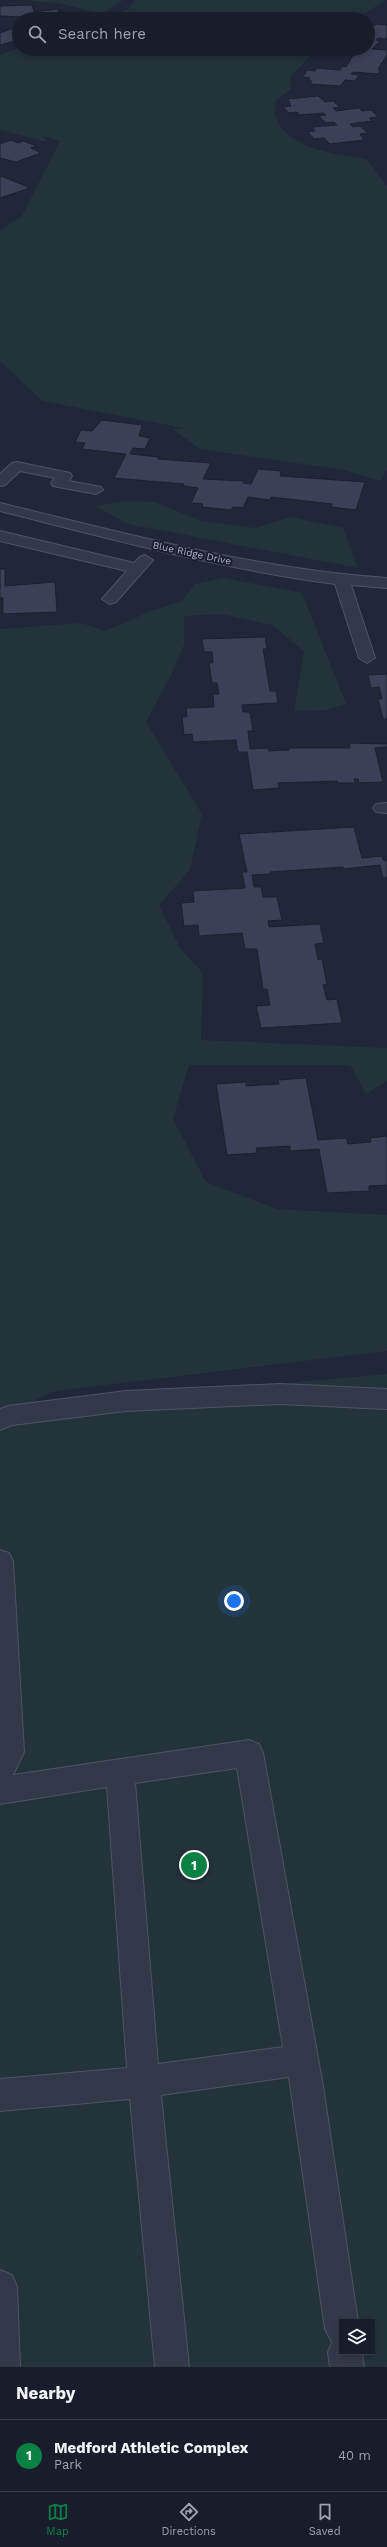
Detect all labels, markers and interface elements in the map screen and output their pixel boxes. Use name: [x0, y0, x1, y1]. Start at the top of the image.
search box: [12, 12, 375, 56]
icon: search: [26, 23, 48, 45]
text: Search here: [58, 25, 146, 43]
street label: Blue Ridge Drive: [152, 539, 232, 567]
your location: [224, 1591, 244, 1611]
pin: 1: [181, 1850, 207, 1880]
map controls: [339, 2319, 375, 2355]
button: layers: [339, 2319, 375, 2355]
text: Nearby: [16, 2383, 75, 2403]
text: Medford Athletic Complex: [54, 2439, 248, 2457]
text: 1: [26, 2448, 32, 2463]
text: 40 m: [338, 2448, 371, 2463]
text: Park: [54, 2457, 82, 2472]
tab: Map: [46, 2501, 69, 2538]
tab: Directions: [162, 2501, 216, 2538]
tab: Saved: [309, 2501, 341, 2538]

